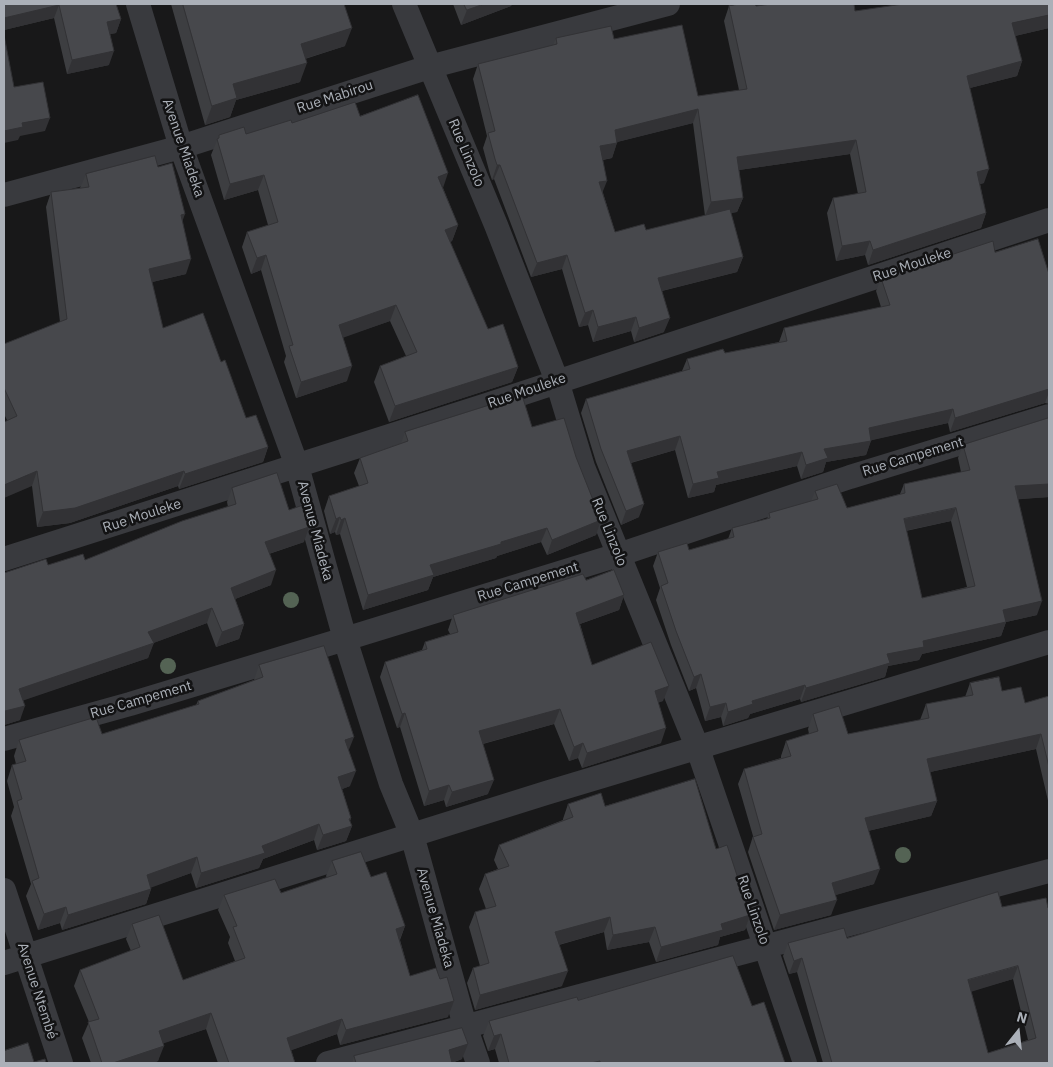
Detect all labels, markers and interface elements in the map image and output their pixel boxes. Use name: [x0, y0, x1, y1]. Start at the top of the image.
street label: Rue Mabirou: [295, 77, 375, 117]
street label: Avenue Miadeka: [158, 97, 208, 199]
street label: Rue Linzolo: [444, 116, 488, 190]
street label: Rue Mouleke: [871, 244, 953, 286]
street label: Rue Mouleke: [486, 370, 568, 412]
street label: Rue Campement: [860, 434, 966, 480]
street label: Avenue Miadeka: [294, 479, 336, 583]
street label: Rue Mouleke: [101, 495, 183, 537]
street label: Rue Linzolo: [588, 495, 630, 569]
street label: Rue Campement: [475, 559, 581, 605]
street label: Rue Campement: [88, 677, 194, 723]
street label: Avenue Miadeka: [413, 866, 457, 970]
street label: Rue Linzolo: [733, 873, 773, 947]
street label: Avenue Ntembé: [13, 941, 61, 1041]
north arrow: [993, 1007, 1043, 1057]
text: N: [1015, 1008, 1029, 1028]

